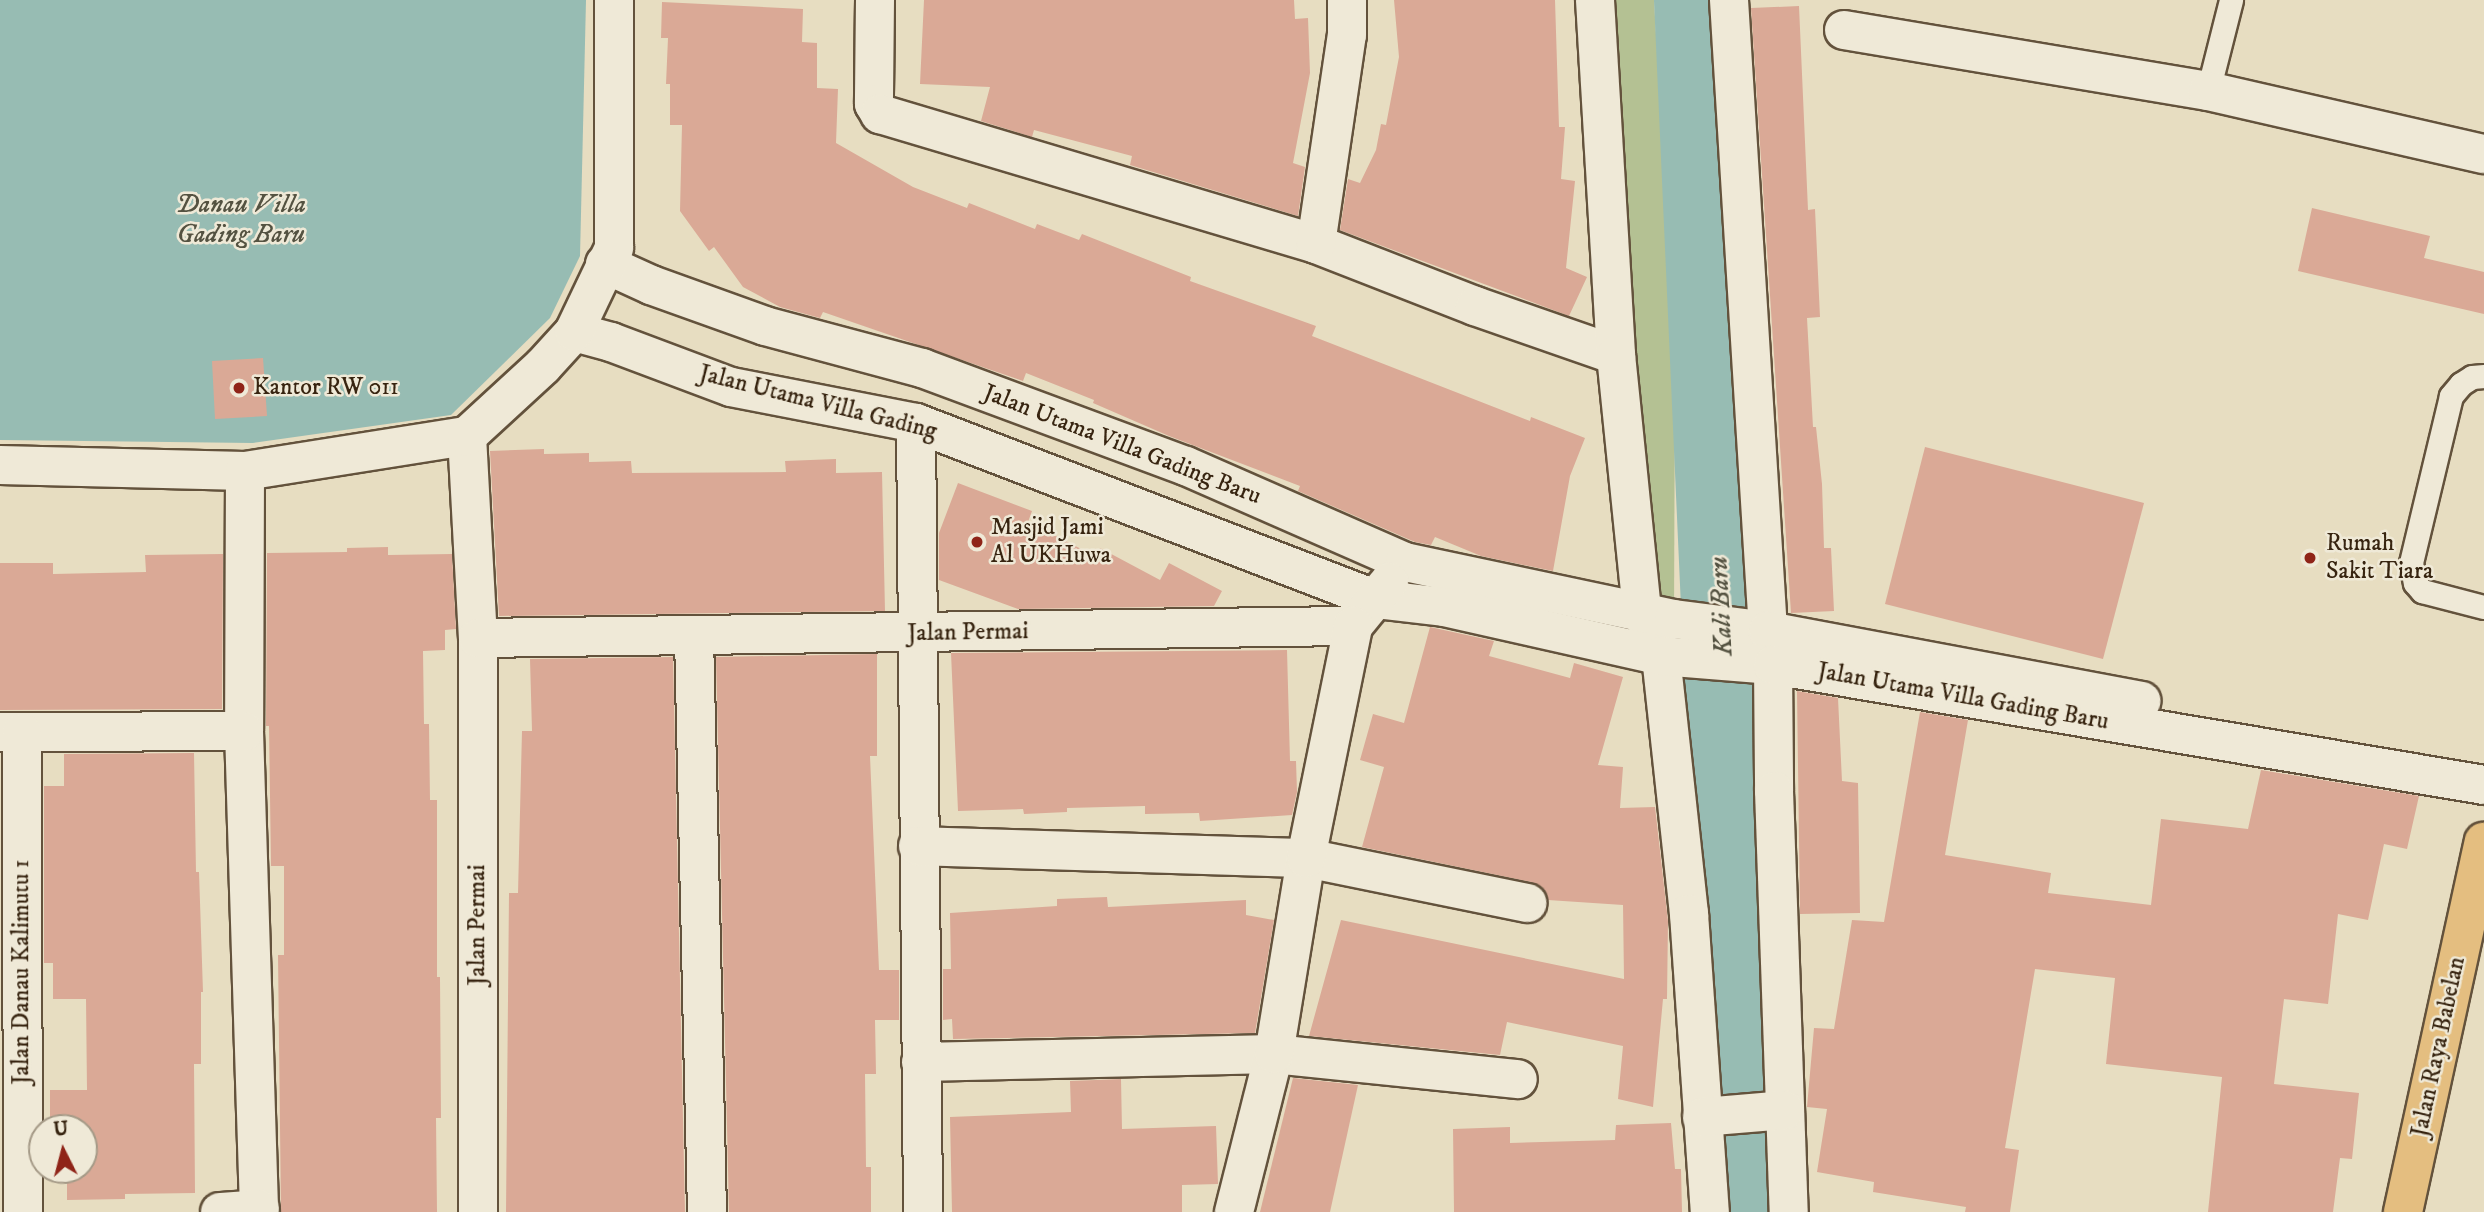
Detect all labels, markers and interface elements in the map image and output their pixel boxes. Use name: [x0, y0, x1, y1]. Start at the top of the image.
water label: Danau Villa Gading Baru: [176, 189, 306, 250]
street label: Jalan Utama Villa Gading: [696, 360, 940, 446]
place label: Kantor RW 011: [253, 374, 399, 402]
street label: Jalan Utama Villa Gading Baru: [979, 379, 1265, 511]
marker: Kantor RW 011: [231, 380, 247, 396]
place label: Masjid Jami Al UKHuwa: [991, 514, 1111, 570]
place label: Rumah Sakit Tiara: [2326, 530, 2433, 586]
marker: Masjid Jami Al UKHuwa: [969, 534, 985, 550]
marker: Rumah Sakit Tiara: [2300, 548, 2320, 568]
water label: Kali Baru: [1704, 555, 1740, 657]
street label: Jalan Permai: [907, 618, 1029, 648]
street label: Jalan Utama Villa Gading Baru: [1815, 657, 2111, 737]
street label: Jalan Danau Kalimutu 1: [8, 859, 36, 1085]
street label: Jalan Permai: [464, 864, 492, 986]
street label: Jalan Raya Babelan: [2406, 954, 2472, 1140]
north arrow: [28, 1114, 98, 1184]
text: U: [52, 1117, 69, 1142]

